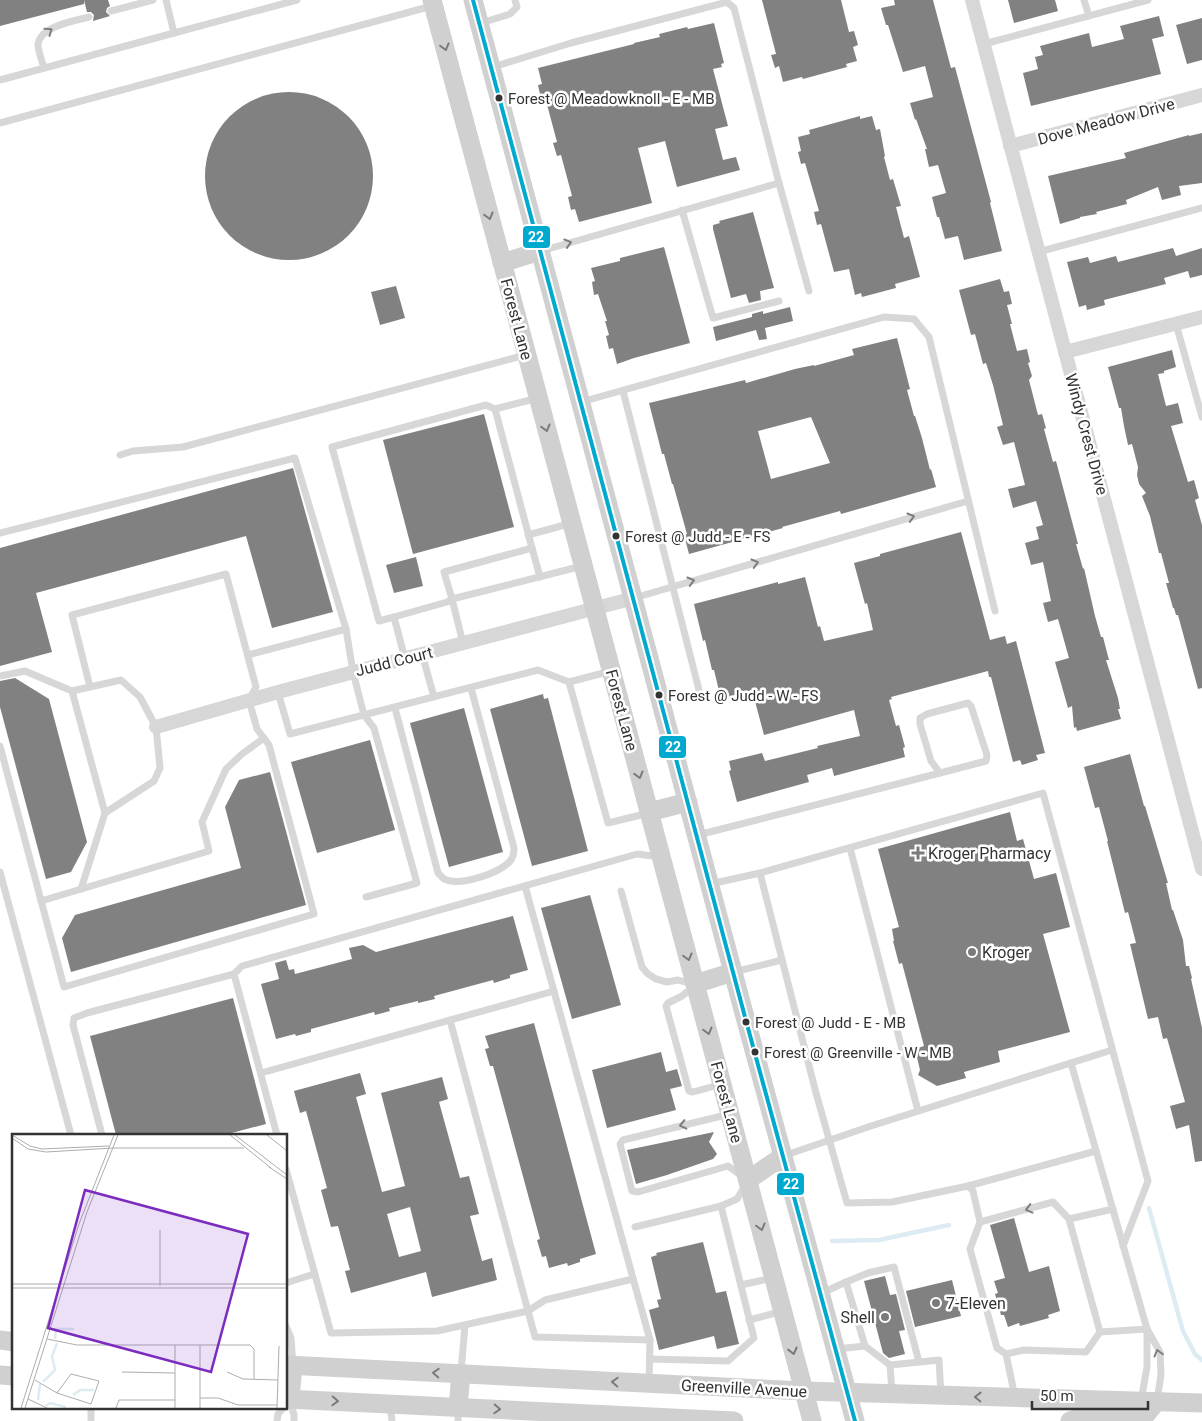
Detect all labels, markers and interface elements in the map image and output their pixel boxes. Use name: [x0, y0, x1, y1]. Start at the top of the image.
one-way arrow: [43, 28, 53, 37]
one-way arrow: [439, 43, 449, 51]
place label: Forest @ Meadowknoll - E - MB: [508, 90, 715, 108]
marker: Forest @ Meadowknoll - E - MB: [494, 93, 504, 103]
street label: Dove Meadow Drive: [1036, 94, 1177, 149]
one-way arrow: [484, 212, 494, 220]
line badge: 22: [522, 225, 551, 249]
text: 22: [528, 229, 544, 245]
one-way arrow: [563, 238, 571, 248]
street label: Forest Lane: [497, 276, 537, 362]
street label: Windy Crest Drive: [1061, 371, 1112, 497]
one-way arrow: [540, 423, 551, 432]
one-way arrow: [906, 513, 914, 523]
place label: Forest @ Judd - E - FS: [625, 528, 771, 546]
marker: Forest @ Judd - E - FS: [611, 531, 621, 541]
one-way arrow: [750, 558, 758, 568]
one-way arrow: [686, 577, 694, 587]
street label: Judd Court: [353, 643, 435, 680]
street label: Forest Lane: [602, 667, 642, 753]
place label: Forest @ Judd - W - FS: [668, 687, 818, 705]
marker: Forest @ Judd - W - FS: [654, 690, 664, 700]
line badge: 22: [658, 735, 687, 759]
text: 22: [665, 739, 681, 755]
one-way arrow: [634, 770, 644, 778]
place label: Kroger Pharmacy: [928, 844, 1051, 863]
marker: Kroger Pharmacy: [912, 847, 924, 859]
place label: Kroger: [982, 943, 1030, 962]
marker: Kroger: [966, 946, 978, 958]
one-way arrow: [682, 953, 693, 961]
place label: Forest @ Judd - E - MB: [755, 1014, 906, 1032]
marker: Forest @ Judd - E - MB: [741, 1017, 751, 1027]
one-way arrow: [702, 1027, 713, 1036]
place label: Forest @ Greenville - W - MB: [764, 1044, 952, 1062]
marker: Forest @ Greenville - W - MB: [750, 1047, 760, 1057]
street label: Forest Lane: [707, 1059, 747, 1145]
one-way arrow: [679, 1119, 688, 1130]
inset map: [12, 1134, 288, 1408]
line badge: 22: [776, 1172, 805, 1196]
text: 22: [783, 1176, 799, 1192]
one-way arrow: [1024, 1203, 1033, 1214]
one-way arrow: [755, 1223, 765, 1231]
place label: 7-Eleven: [946, 1294, 1006, 1313]
marker: 7-Eleven: [930, 1297, 942, 1309]
place label: Shell: [840, 1308, 875, 1327]
marker: Shell: [879, 1311, 891, 1323]
one-way arrow: [787, 1347, 798, 1356]
one-way arrow: [1153, 1349, 1164, 1358]
one-way arrow: [431, 1367, 439, 1378]
street label: Greenville Avenue: [680, 1376, 807, 1401]
one-way arrow: [611, 1377, 619, 1387]
scale bar: [1032, 1378, 1148, 1410]
text: 50 m: [1040, 1387, 1074, 1405]
one-way arrow: [974, 1391, 982, 1402]
one-way arrow: [331, 1396, 339, 1407]
one-way arrow: [493, 1404, 501, 1415]

